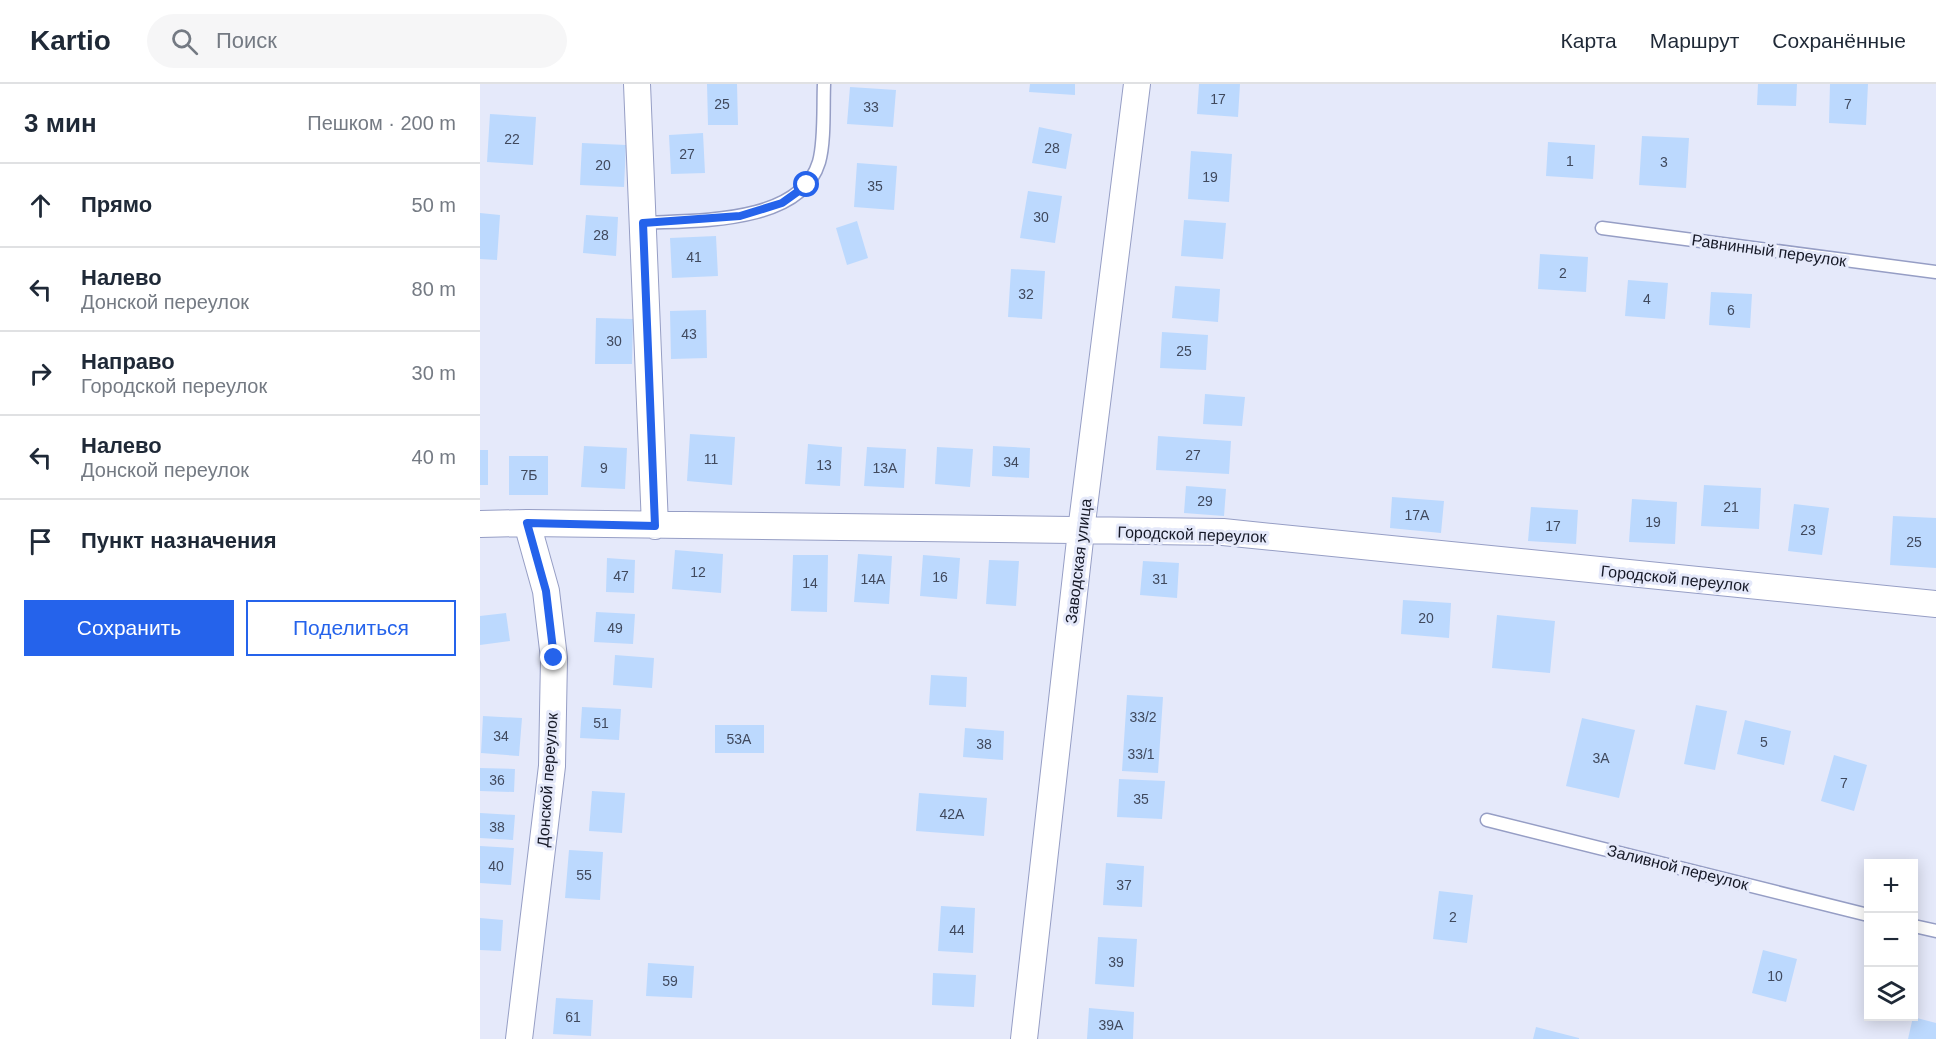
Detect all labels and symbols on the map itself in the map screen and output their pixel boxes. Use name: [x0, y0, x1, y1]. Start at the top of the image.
house number: 17: [1210, 91, 1226, 107]
house number: 25: [714, 96, 730, 112]
house number: 7: [1844, 96, 1852, 112]
house number: 33: [863, 99, 879, 115]
house number: 22: [504, 131, 520, 147]
house number: 28: [1044, 140, 1060, 156]
house number: 27: [679, 146, 695, 162]
house number: 1: [1566, 153, 1574, 169]
house number: 3: [1660, 154, 1668, 170]
house number: 20: [595, 157, 611, 173]
house number: 19: [1202, 169, 1218, 185]
route start: [793, 171, 819, 197]
house number: 35: [867, 178, 883, 194]
house number: 30: [1033, 209, 1049, 225]
house number: 28: [593, 227, 609, 243]
street label: Равнинный переулок: [1690, 231, 1848, 270]
house number: 41: [686, 249, 702, 265]
house number: 2: [1559, 265, 1567, 281]
house number: 32: [1018, 286, 1034, 302]
house number: 4: [1643, 291, 1651, 307]
house number: 6: [1727, 302, 1735, 318]
house number: 43: [681, 326, 697, 342]
house number: 30: [606, 333, 622, 349]
house number: 25: [1176, 343, 1192, 359]
house number: 27: [1185, 447, 1201, 463]
house number: 11: [704, 451, 718, 467]
house number: 34: [1003, 454, 1019, 470]
house number: 13: [816, 457, 832, 473]
house number: 9: [600, 460, 608, 476]
house number: 13А: [873, 460, 898, 476]
house number: 7Б: [521, 467, 537, 483]
house number: 29: [1197, 493, 1213, 509]
street label: Заводская улица: [1062, 497, 1095, 625]
house number: 21: [1723, 499, 1739, 515]
house number: 17А: [1405, 507, 1430, 523]
house number: 19: [1645, 514, 1661, 530]
house number: 17: [1545, 518, 1561, 534]
house number: 23: [1800, 522, 1816, 538]
street label: Городской переулок: [1117, 523, 1268, 546]
house number: 25: [1906, 534, 1922, 550]
street label: Городской переулок: [1600, 562, 1751, 595]
house number: 12: [690, 564, 706, 580]
house number: 47: [613, 568, 629, 584]
house number: 16: [932, 569, 948, 585]
house number: 14А: [861, 571, 886, 587]
house number: 31: [1152, 571, 1168, 587]
house number: 14: [802, 575, 818, 591]
house number: 20: [1418, 610, 1434, 626]
house number: 49: [607, 620, 623, 636]
route end: [540, 644, 566, 670]
house number: 33/2: [1129, 709, 1157, 725]
street label: Донской переулок: [534, 711, 561, 848]
house number: 51: [593, 715, 609, 731]
house number: 34: [493, 728, 509, 744]
house number: 53А: [727, 731, 752, 747]
house number: 5: [1760, 734, 1768, 750]
house number: 38: [976, 736, 992, 752]
house number: 33/1: [1127, 746, 1155, 762]
house number: 3А: [1592, 750, 1610, 766]
house number: 36: [489, 772, 505, 788]
house number: 7: [1840, 775, 1848, 791]
house number: 35: [1133, 791, 1149, 807]
house number: 42А: [940, 806, 965, 822]
house number: 38: [489, 819, 505, 835]
street label: Заливной переулок: [1606, 842, 1751, 893]
house number: 40: [488, 858, 504, 874]
house number: 55: [576, 867, 592, 883]
house number: 37: [1116, 877, 1132, 893]
house number: 2: [1449, 909, 1457, 925]
house number: 44: [949, 922, 965, 938]
house number: 39: [1108, 954, 1124, 970]
house number: 10: [1767, 968, 1783, 984]
house number: 59: [662, 973, 678, 989]
house number: 61: [565, 1009, 581, 1025]
house number: 39А: [1099, 1017, 1124, 1033]

